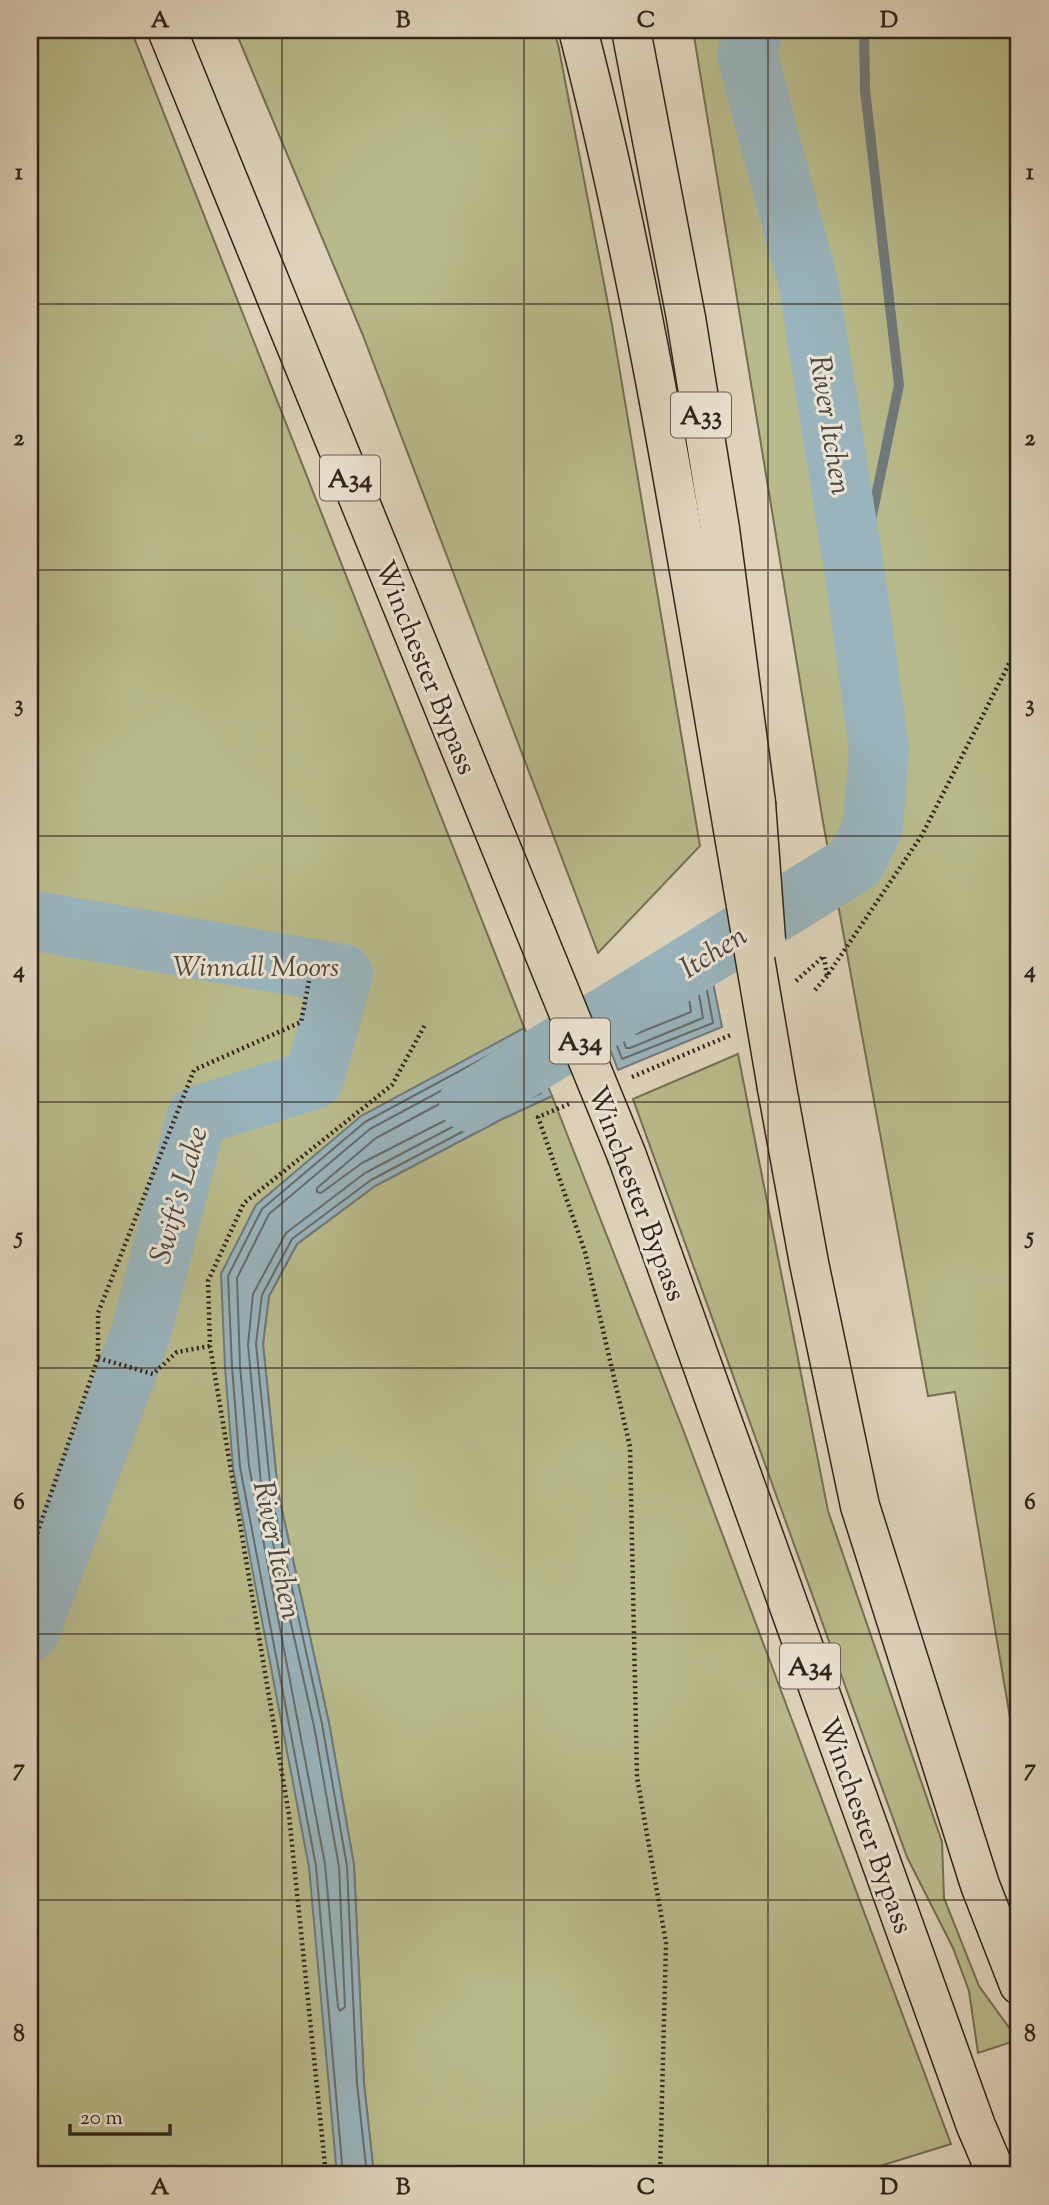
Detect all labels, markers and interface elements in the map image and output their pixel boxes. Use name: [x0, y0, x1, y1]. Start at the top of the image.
text: A: [151, 5, 170, 38]
text: B: [396, 5, 411, 38]
text: C: [637, 5, 655, 38]
text: D: [880, 5, 898, 38]
text: 1: [15, 157, 23, 190]
text: 1: [1026, 157, 1034, 190]
water label: River Itchen: [796, 353, 861, 498]
road number: A33: [671, 392, 731, 438]
text: 2: [14, 423, 25, 456]
text: 2: [1025, 423, 1036, 456]
road number: A34: [320, 456, 380, 500]
street label: Winchester Bypass: [363, 555, 485, 781]
text: 3: [14, 689, 24, 722]
text: 3: [1025, 689, 1035, 722]
water label: Itchen: [672, 916, 757, 991]
park label: Winnall Moors: [173, 949, 339, 989]
text: 4: [12, 955, 25, 988]
text: 4: [1023, 955, 1036, 988]
road number: A34: [550, 1018, 610, 1064]
street label: Winchester Bypass: [576, 1081, 695, 1307]
water label: Swift's Lake: [140, 1122, 220, 1269]
text: 5: [13, 1221, 23, 1254]
text: 5: [1024, 1221, 1034, 1254]
water label: River Itchen: [240, 1477, 311, 1624]
text: 6: [13, 1487, 25, 1520]
text: 6: [1024, 1487, 1036, 1520]
road number: A34: [780, 1644, 840, 1688]
street label: Winchester Bypass: [806, 1712, 922, 1940]
text: 7: [13, 1753, 25, 1786]
text: 7: [1024, 1753, 1036, 1786]
text: 8: [13, 2019, 25, 2052]
text: 8: [1024, 2019, 1036, 2052]
scale bar: [70, 2093, 170, 2137]
text: 20 m: [80, 2104, 123, 2134]
text: A: [151, 2172, 170, 2205]
text: B: [396, 2172, 411, 2205]
text: C: [637, 2172, 655, 2205]
text: D: [880, 2172, 898, 2205]

